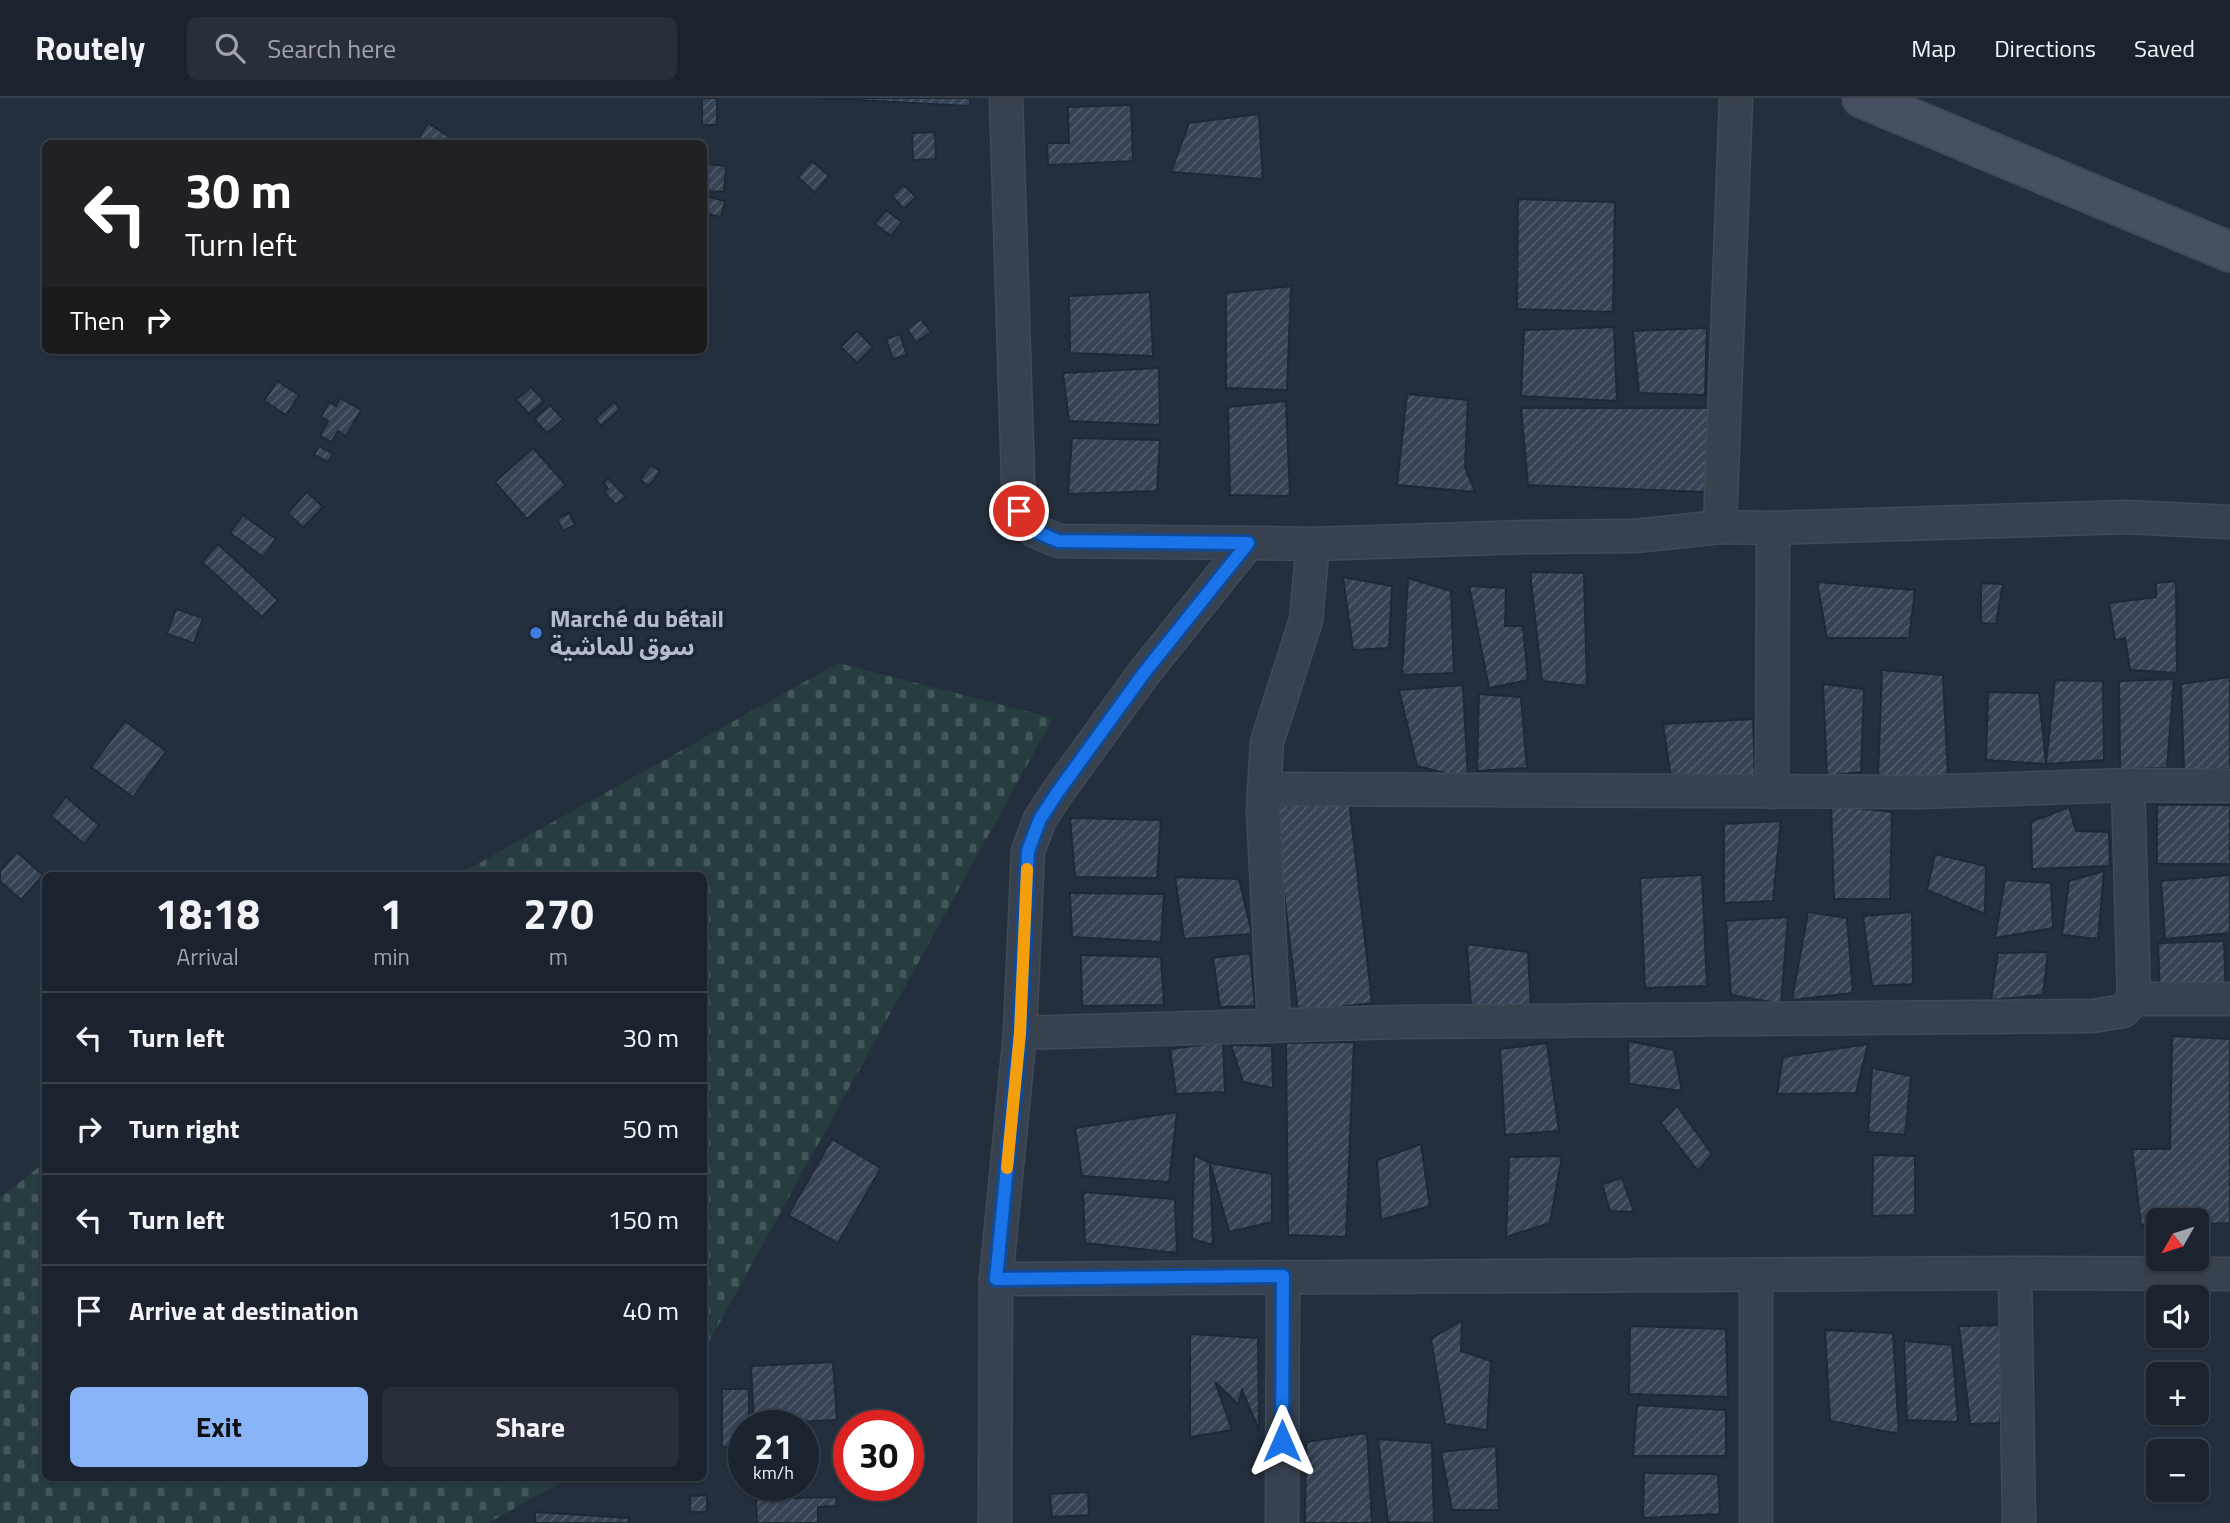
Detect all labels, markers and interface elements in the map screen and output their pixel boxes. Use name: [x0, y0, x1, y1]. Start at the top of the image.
search box: [187, 17, 677, 80]
text: Routely: [35, 23, 145, 73]
icon: search: [211, 29, 249, 67]
text: Search here: [267, 29, 396, 68]
text: Map: [1911, 30, 1956, 66]
text: Directions: [1994, 30, 2096, 66]
text: Saved: [2134, 30, 2195, 66]
text: 30 m: [185, 152, 292, 227]
icon: left: [70, 168, 161, 259]
text: Turn left: [185, 220, 297, 268]
text: Then: [70, 301, 125, 340]
icon: right: [139, 301, 177, 339]
pin: [989, 481, 1049, 541]
icon: arrive: [1000, 492, 1038, 530]
place label: Marché du bétail سوق للماشية: [550, 600, 724, 664]
marker: Marché du bétail سوق للماشية: [528, 625, 544, 641]
text: 18:18: [155, 881, 260, 945]
text: 1: [380, 881, 403, 945]
text: 270: [523, 881, 594, 945]
text: Arrival: [176, 939, 239, 974]
text: min: [373, 939, 410, 974]
text: m: [549, 939, 568, 974]
text: Turn left: [129, 1018, 224, 1057]
text: 30 m: [622, 1018, 679, 1057]
icon: left: [70, 1019, 108, 1057]
text: Turn right: [129, 1109, 240, 1148]
text: 50 m: [622, 1109, 679, 1148]
icon: right: [70, 1110, 108, 1148]
text: Turn left: [129, 1200, 224, 1239]
text: 150 m: [608, 1200, 679, 1239]
icon: left: [70, 1201, 108, 1239]
north arrow: [2146, 1208, 2208, 1270]
map controls: [2146, 1208, 2209, 1502]
button: sound: [2146, 1285, 2209, 1348]
text: Arrive at destination: [129, 1291, 359, 1330]
text: 40 m: [622, 1291, 679, 1330]
icon: arrive: [70, 1292, 108, 1330]
button: +: [2146, 1362, 2209, 1425]
button: Exit: [70, 1387, 368, 1467]
button: Share: [382, 1387, 679, 1467]
position arrow: [1245, 1404, 1319, 1478]
speed limit sign: 30: [833, 1410, 924, 1501]
text: 21: [754, 1419, 793, 1473]
button: −: [2146, 1439, 2209, 1502]
text: km/h: [753, 1459, 794, 1486]

